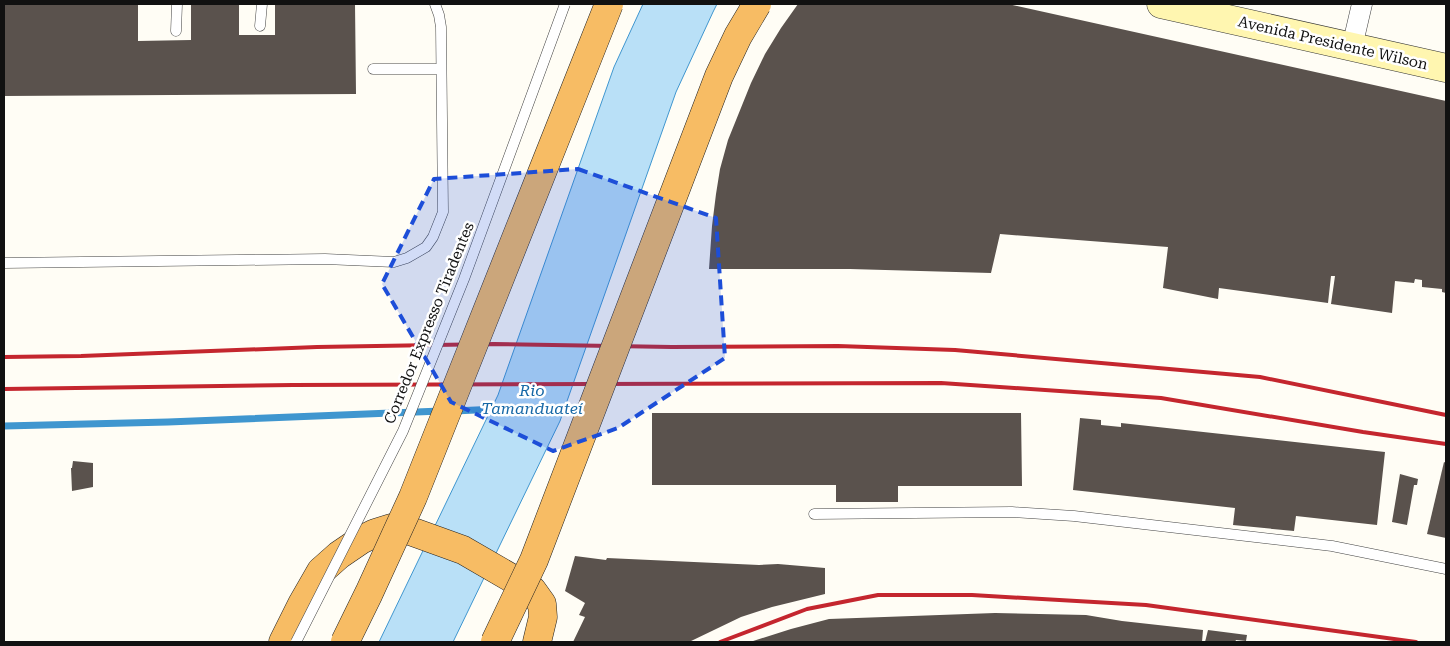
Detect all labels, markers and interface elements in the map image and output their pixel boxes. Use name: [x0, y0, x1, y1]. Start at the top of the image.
street label: Avenida Presidente Wilson: [1236, 12, 1430, 74]
street label: Corredor Expresso Tiradentes: [380, 220, 478, 426]
water label: Rio Tamanduateí: [481, 381, 584, 418]

